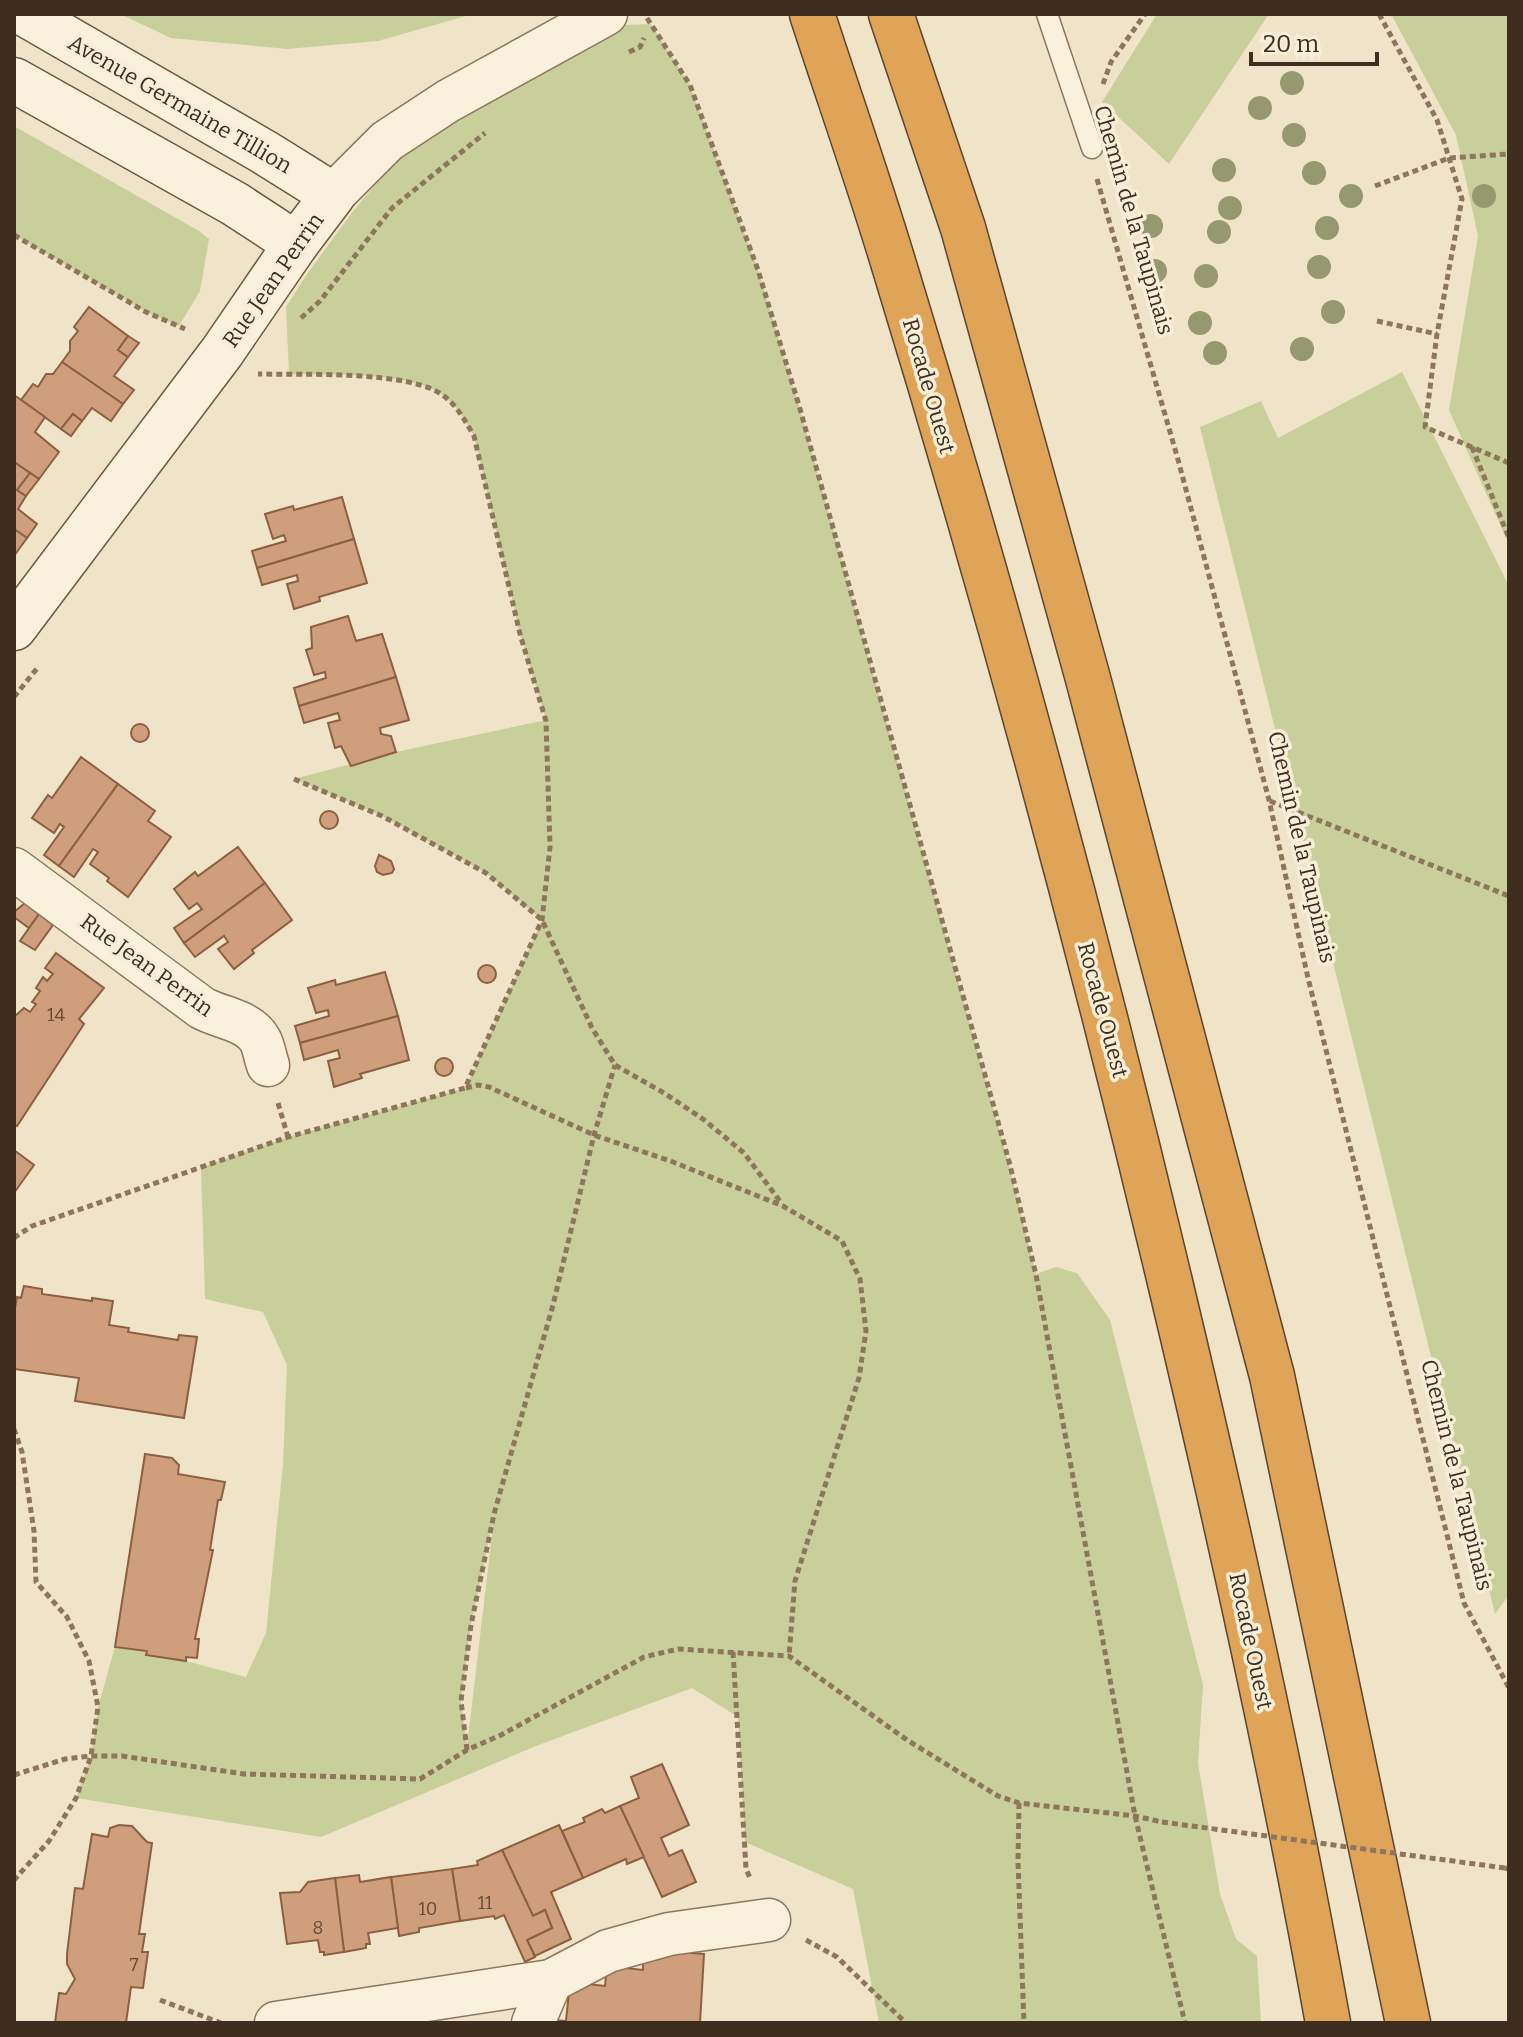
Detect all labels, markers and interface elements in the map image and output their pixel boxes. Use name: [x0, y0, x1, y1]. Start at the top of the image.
scale bar: [1251, 16, 1377, 66]
street label: Avenue Germaine Tillion: [63, 29, 297, 179]
text: 20 m: [1263, 30, 1319, 58]
street label: Chemin de la Taupinais: [1088, 102, 1180, 338]
street label: Rue Jean Perrin: [217, 208, 329, 352]
street label: Rocade Ouest: [897, 315, 961, 457]
street label: Chemin de la Taupinais: [1262, 728, 1342, 966]
street label: Rue Jean Perrin: [75, 908, 219, 1022]
street label: Rocade Ouest: [1072, 939, 1134, 1081]
house number: 14: [47, 1004, 65, 1026]
street label: Chemin de la Taupinais: [1415, 1357, 1499, 1593]
street label: Rocade Ouest: [1223, 1570, 1279, 1712]
house number: 11: [478, 1892, 493, 1914]
house number: 10: [419, 1898, 437, 1920]
house number: 8: [313, 1917, 323, 1939]
house number: 7: [129, 1954, 139, 1976]

